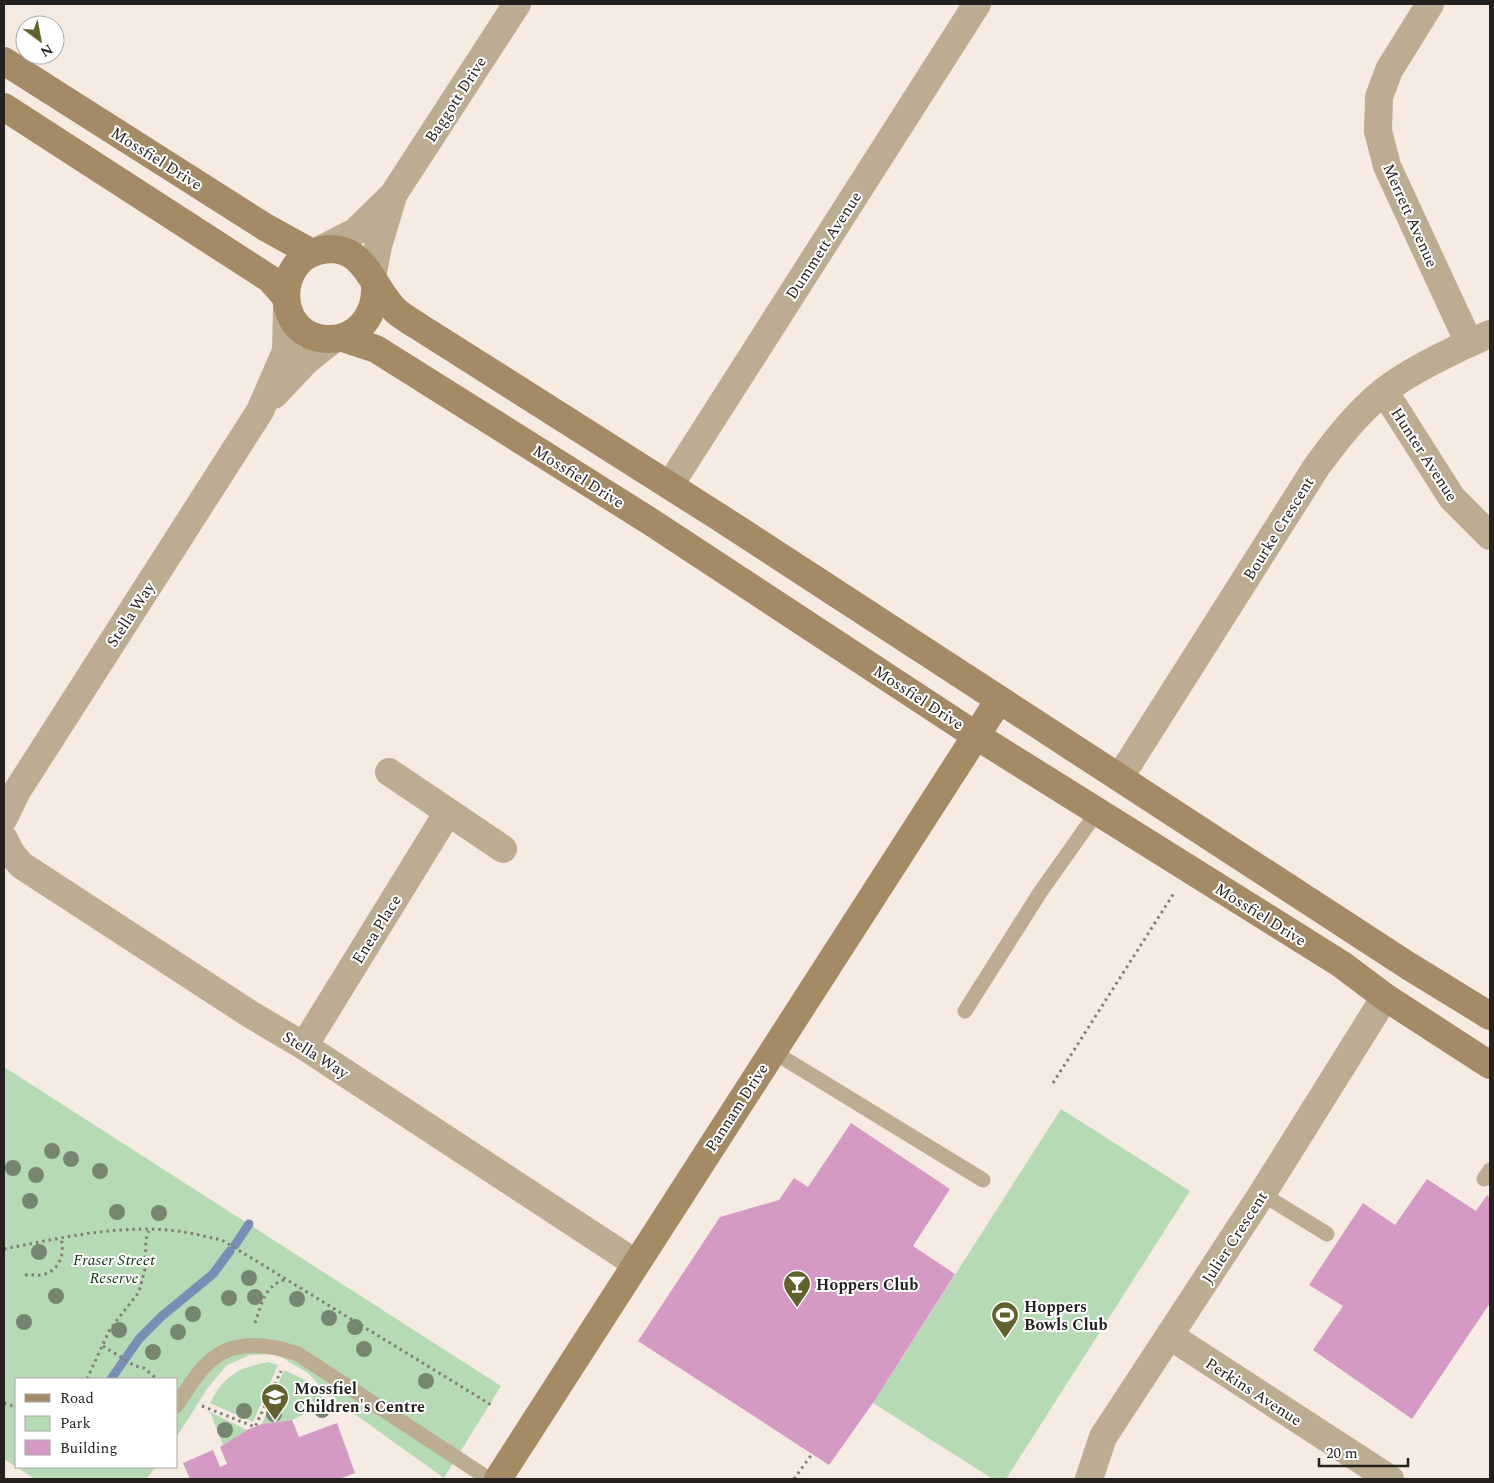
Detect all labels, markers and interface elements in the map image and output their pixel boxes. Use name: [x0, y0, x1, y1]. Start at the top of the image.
north arrow: [15, 15, 65, 65]
text: N: [36, 39, 57, 63]
street label: Baggott Drive: [419, 52, 493, 147]
street label: Mossfiel Drive: [106, 121, 207, 197]
street label: Merrett Avenue: [1376, 160, 1444, 271]
street label: Dummett Avenue: [780, 187, 868, 304]
street label: Hunter Avenue: [1385, 403, 1464, 506]
street label: Mossfiel Drive: [528, 439, 629, 515]
street label: Bourke Crescent: [1237, 472, 1320, 585]
street label: Stella Way: [101, 576, 162, 652]
street label: Mossfiel Drive: [868, 660, 969, 736]
street label: Mossfiel Drive: [1210, 877, 1311, 953]
street label: Enea Place: [346, 890, 408, 969]
street label: Stella Way: [278, 1025, 354, 1085]
street label: Pannam Drive: [699, 1059, 774, 1156]
street label: Julier Crescent: [1196, 1186, 1274, 1288]
park label: Fraser Street Reserve: [73, 1248, 156, 1290]
bar icon: Hoppers Club: [782, 1269, 812, 1308]
place label: Hoppers Club: [816, 1273, 918, 1297]
place label: Hoppers Bowls Club: [1024, 1295, 1108, 1337]
sports icon: Hoppers Bowls Club: [990, 1300, 1020, 1339]
street label: Perkins Avenue: [1201, 1352, 1306, 1432]
place label: Mossfiel Children's Centre: [294, 1377, 425, 1419]
legend: [15, 1378, 178, 1468]
school or university icon: Mossfiel Children's Centre: [260, 1382, 290, 1421]
text: Road: [60, 1387, 94, 1410]
text: Park: [60, 1412, 91, 1435]
scale bar: [1319, 1436, 1408, 1468]
text: Building: [60, 1437, 117, 1460]
text: 20 m: [1326, 1442, 1358, 1465]

